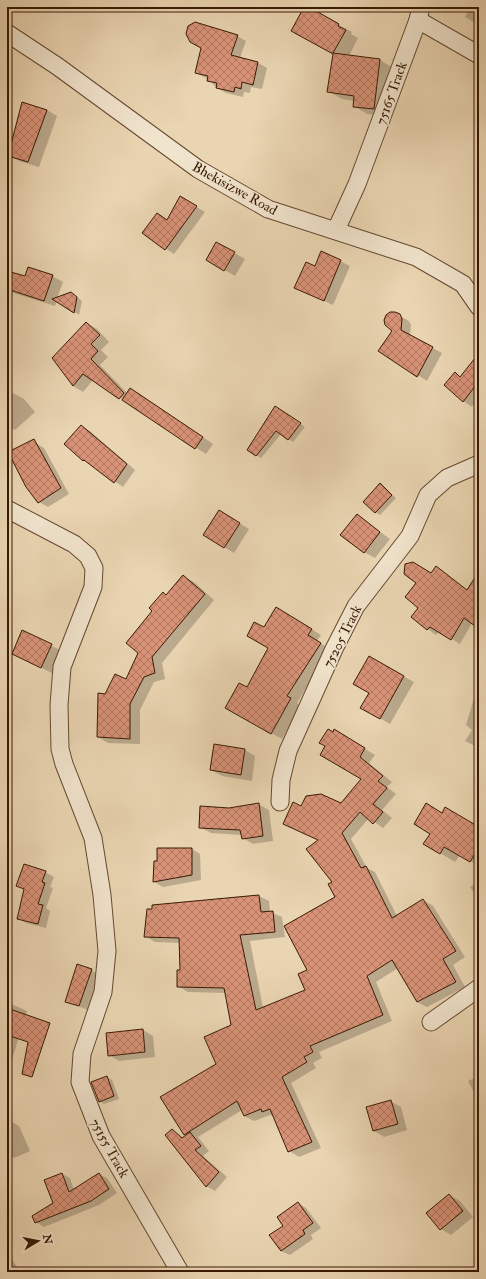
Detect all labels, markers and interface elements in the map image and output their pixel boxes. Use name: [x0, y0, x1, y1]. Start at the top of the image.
street label: 75165 Track: [372, 59, 411, 127]
street label: Bhekisizwe Road: [189, 158, 280, 219]
street label: 75205 Track: [319, 602, 366, 670]
street label: 75155 Track: [86, 1116, 133, 1181]
north arrow: [18, 1221, 58, 1261]
text: N: [40, 1232, 55, 1246]

